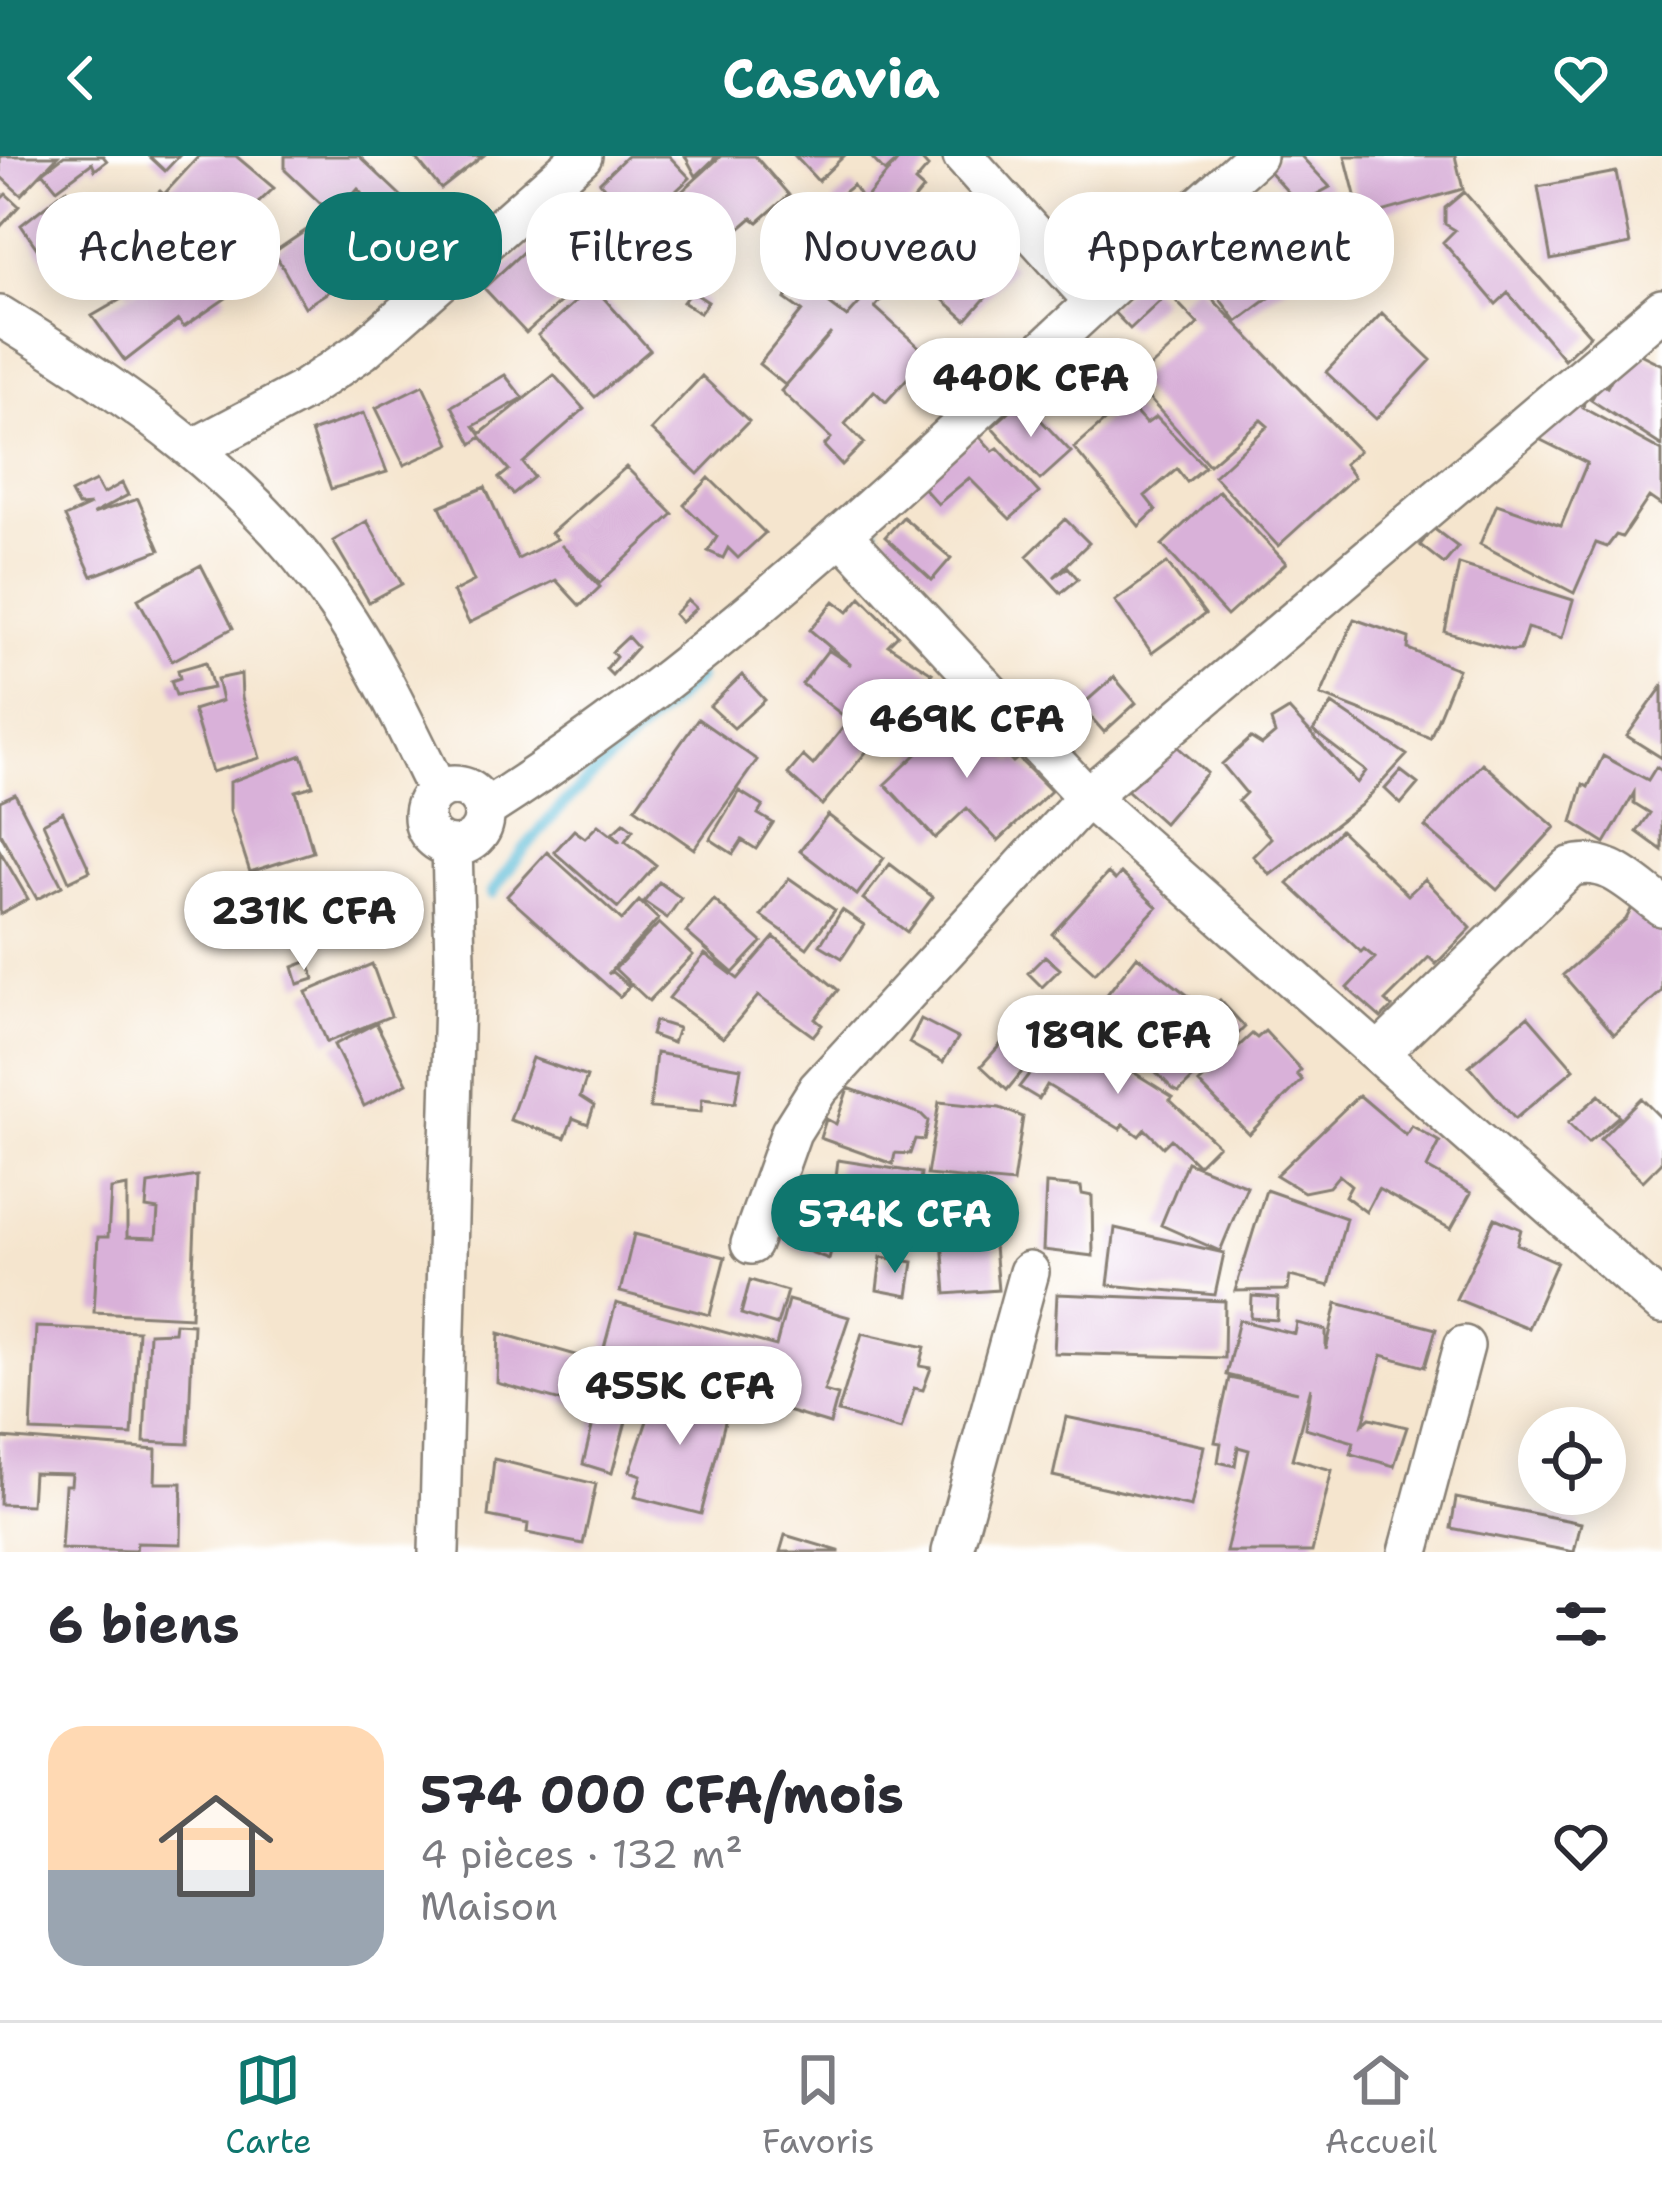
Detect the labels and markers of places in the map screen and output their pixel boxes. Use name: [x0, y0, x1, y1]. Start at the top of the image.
pin: 440K CFA: [907, 338, 1155, 440]
pin: 469K CFA: [843, 679, 1091, 781]
pin: 231K CFA: [180, 871, 428, 973]
pin: 189K CFA: [994, 995, 1242, 1097]
pin: 574K CFA: [771, 1174, 1019, 1276]
pin: 455K CFA: [556, 1346, 804, 1448]

